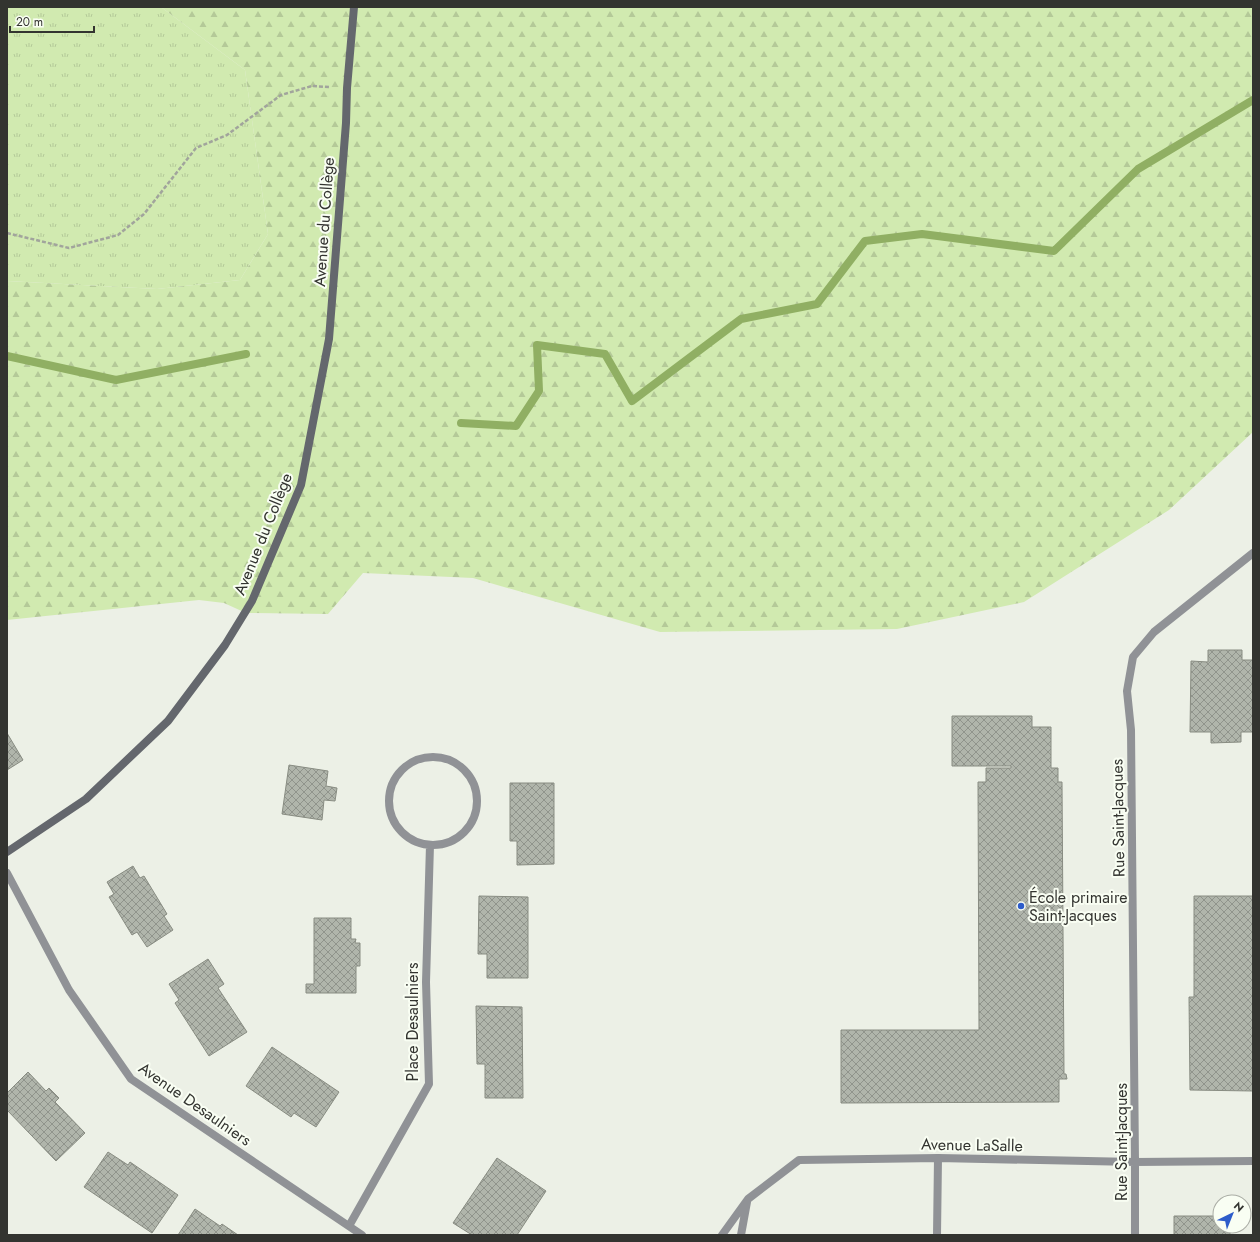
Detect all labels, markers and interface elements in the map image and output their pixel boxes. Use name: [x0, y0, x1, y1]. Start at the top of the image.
scale bar: [10, 8, 94, 34]
text: 20 m: [16, 13, 43, 31]
street label: Avenue du Collège: [308, 157, 340, 287]
street label: Avenue du Collège: [228, 470, 298, 598]
street label: Rue Saint-Jacques: [1105, 759, 1131, 877]
place label: École primaire Saint-Jacques: [1029, 886, 1128, 927]
marker: École primaire Saint-Jacques: [1016, 901, 1026, 911]
street label: Place Desaulniers: [401, 963, 424, 1081]
street label: Avenue Desaulniers: [134, 1057, 256, 1151]
street label: Rue Saint-Jacques: [1110, 1083, 1133, 1201]
street label: Avenue LaSalle: [921, 1133, 1023, 1157]
north arrow: [1212, 1194, 1252, 1234]
text: N: [1230, 1198, 1247, 1216]

